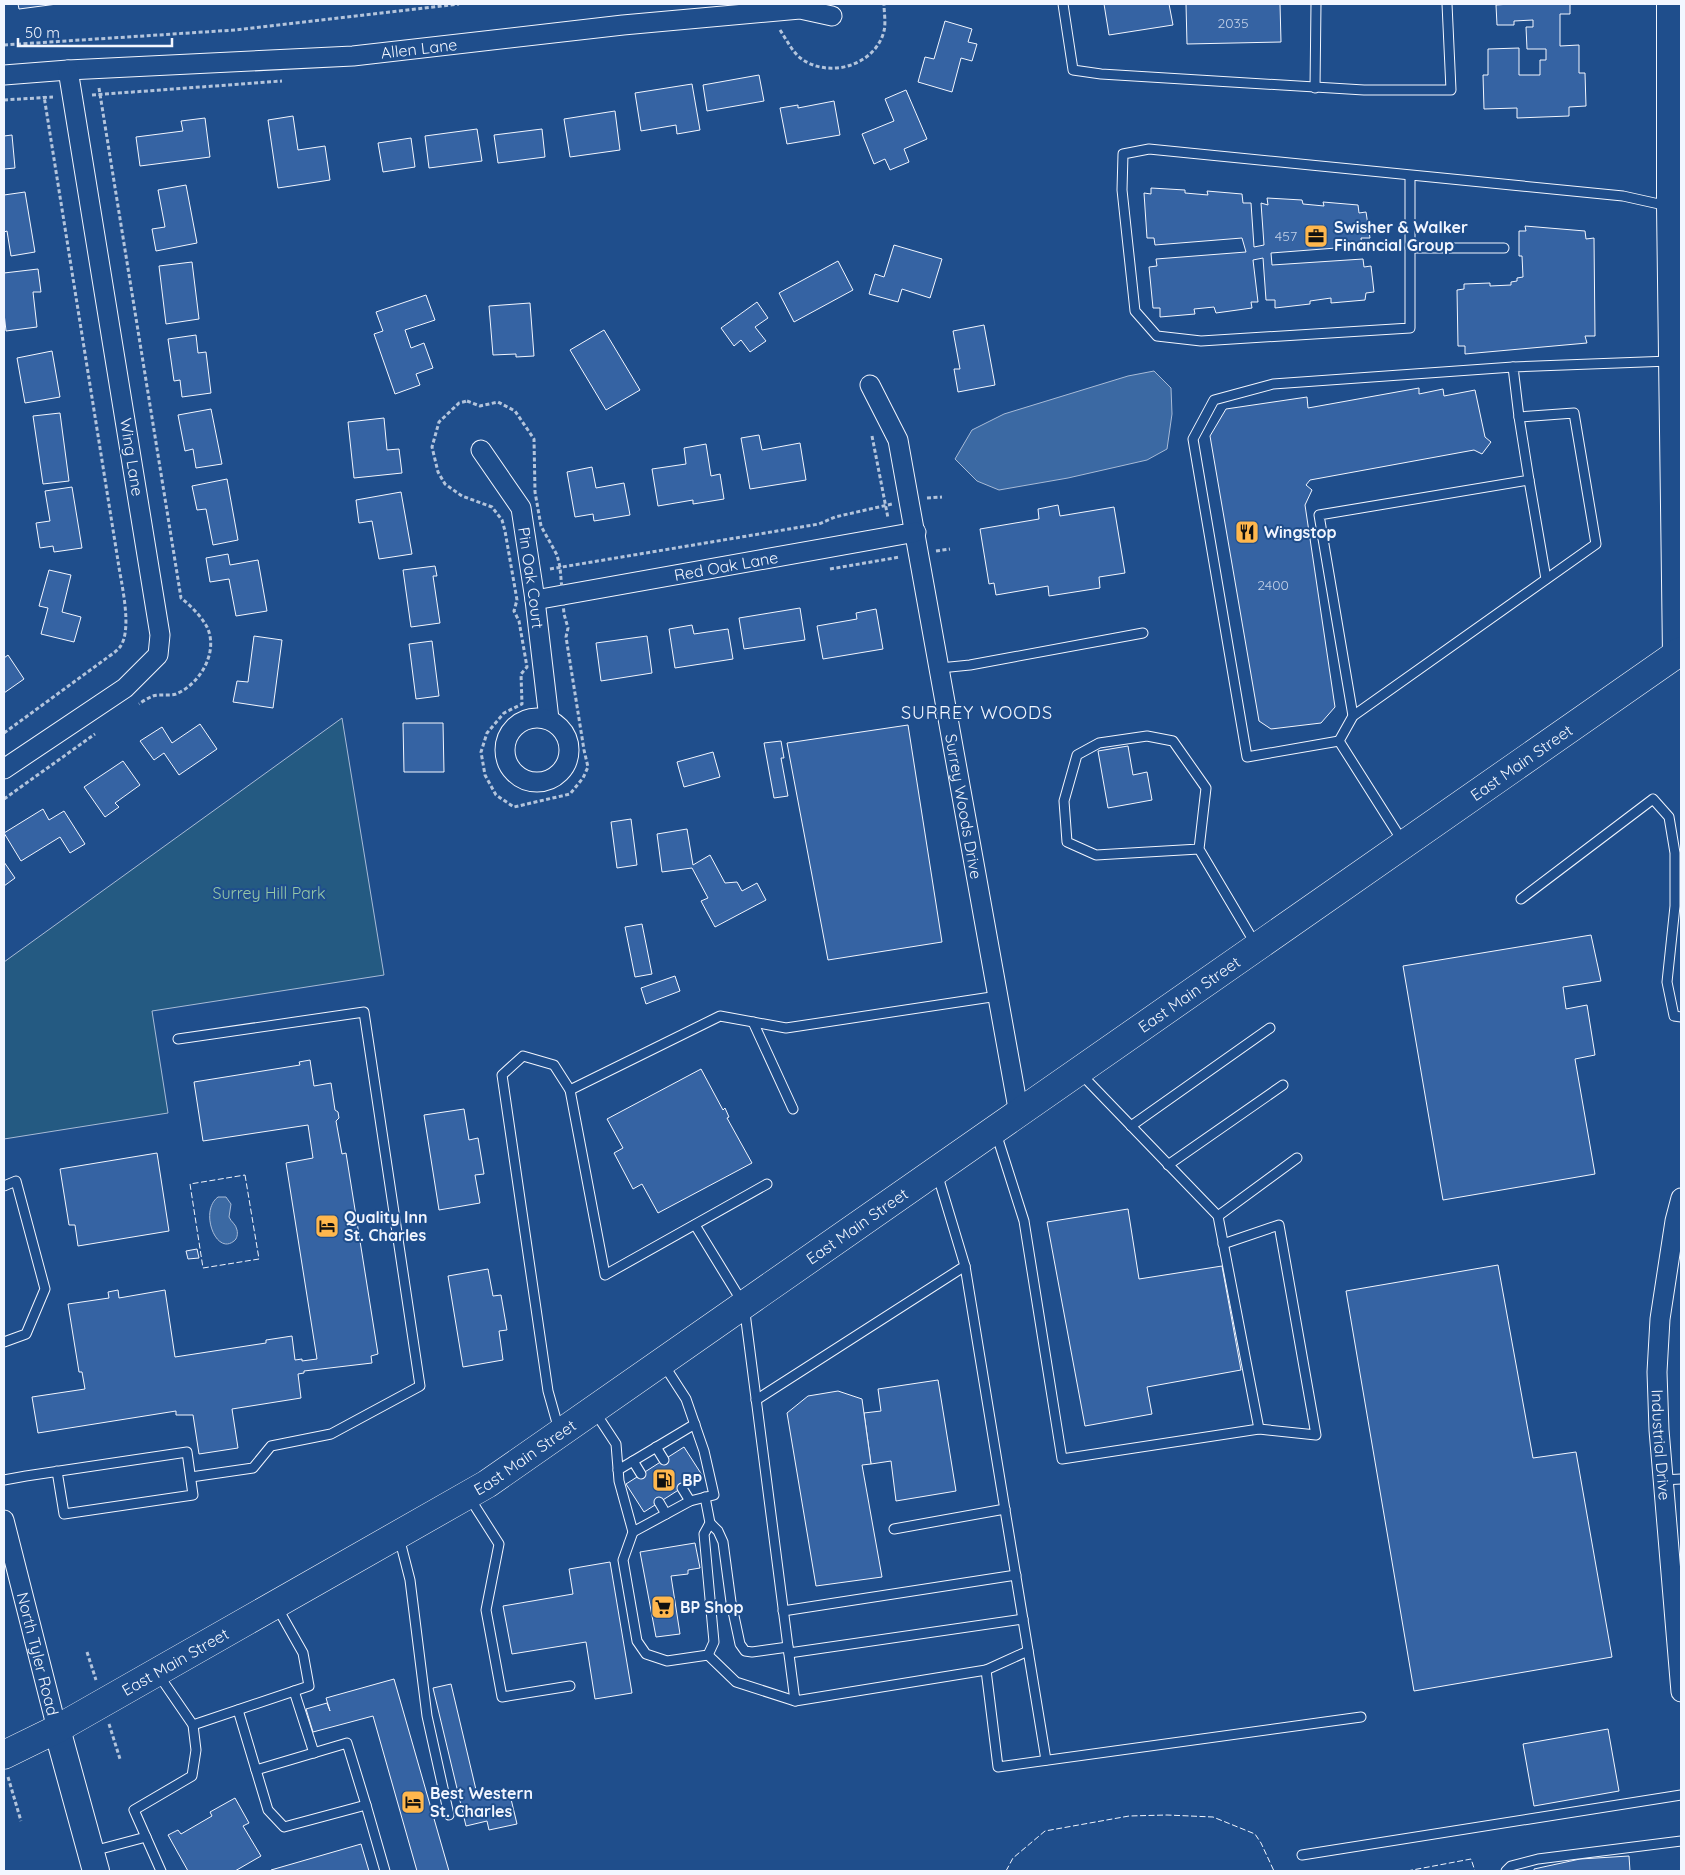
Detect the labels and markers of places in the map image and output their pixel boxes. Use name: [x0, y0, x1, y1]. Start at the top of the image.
place label: Swisher & Walker Financial Group: [1334, 217, 1468, 255]
office icon: Swisher & Walker Financial Group: [1303, 223, 1329, 249]
restaurant icon: Wingstop: [1234, 519, 1260, 545]
place label: Wingstop: [1264, 522, 1337, 542]
place label: Quality Inn St. Charles: [344, 1207, 428, 1245]
hotel icon: Quality Inn St. Charles: [314, 1213, 340, 1239]
fuel station icon: BP: [651, 1467, 677, 1493]
place label: BP: [682, 1470, 702, 1490]
supermarket icon: BP Shop: [650, 1594, 676, 1620]
place label: BP Shop: [680, 1597, 744, 1617]
place label: Best Western St. Charles: [430, 1783, 533, 1821]
hotel icon: Best Western St. Charles: [400, 1789, 426, 1815]

